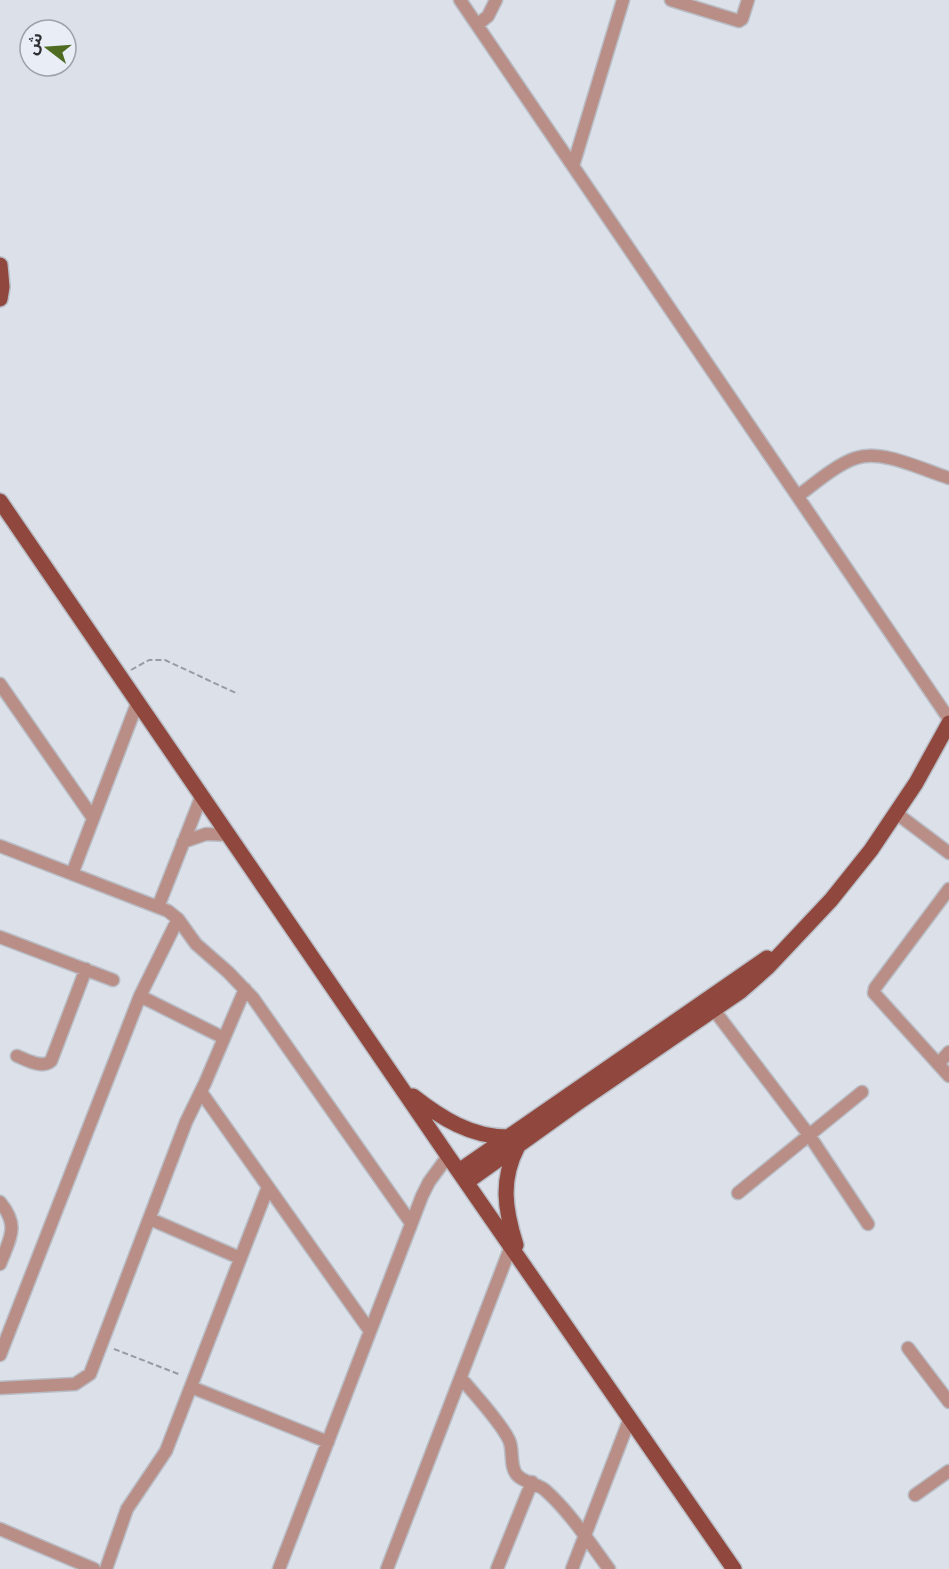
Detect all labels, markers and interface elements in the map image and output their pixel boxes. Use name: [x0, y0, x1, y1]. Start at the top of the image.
north arrow: [18, 18, 78, 78]
text: ش: [21, 30, 47, 57]

